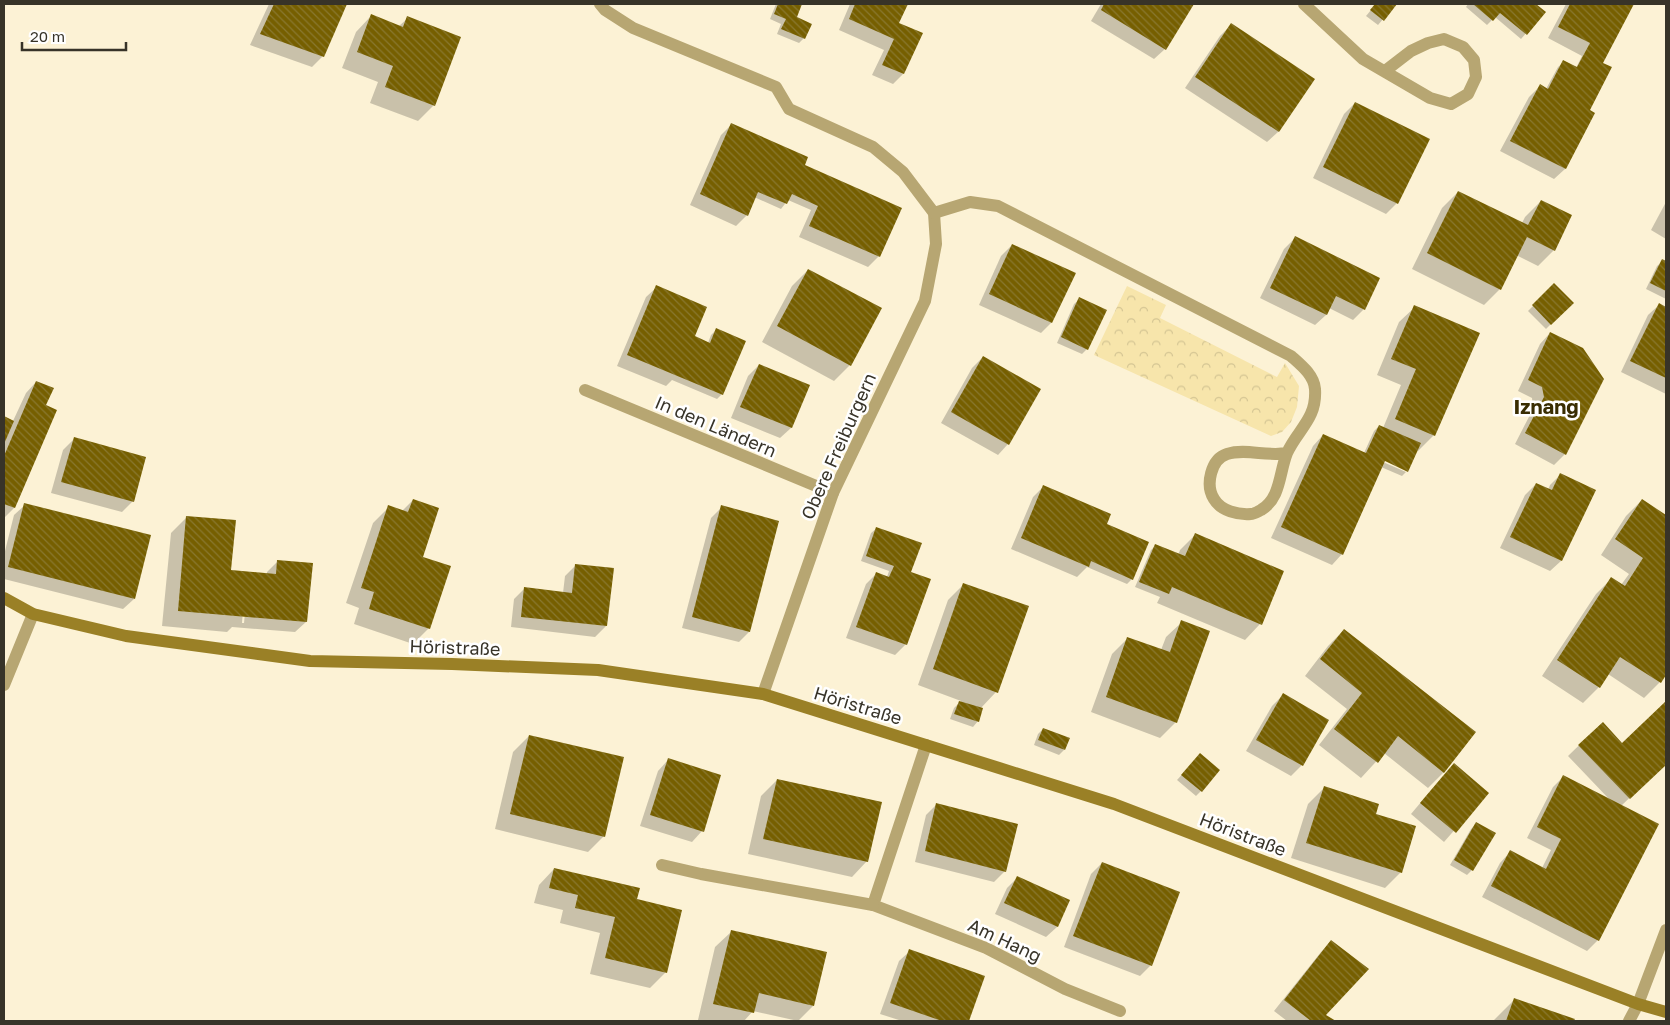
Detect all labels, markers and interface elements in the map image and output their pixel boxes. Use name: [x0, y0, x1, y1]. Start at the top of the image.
scale bar: [22, 20, 126, 52]
text: 20 m: [30, 27, 65, 45]
street label: Obere Freiburgern: [796, 369, 880, 523]
street label: In den Ländern: [652, 391, 780, 461]
district label: Iznang: [1513, 394, 1579, 418]
street label: Höristraße: [409, 634, 501, 660]
street label: Höristraße: [811, 681, 905, 729]
street label: Höristraße: [1197, 807, 1289, 861]
street label: Am Hang: [965, 913, 1045, 967]

